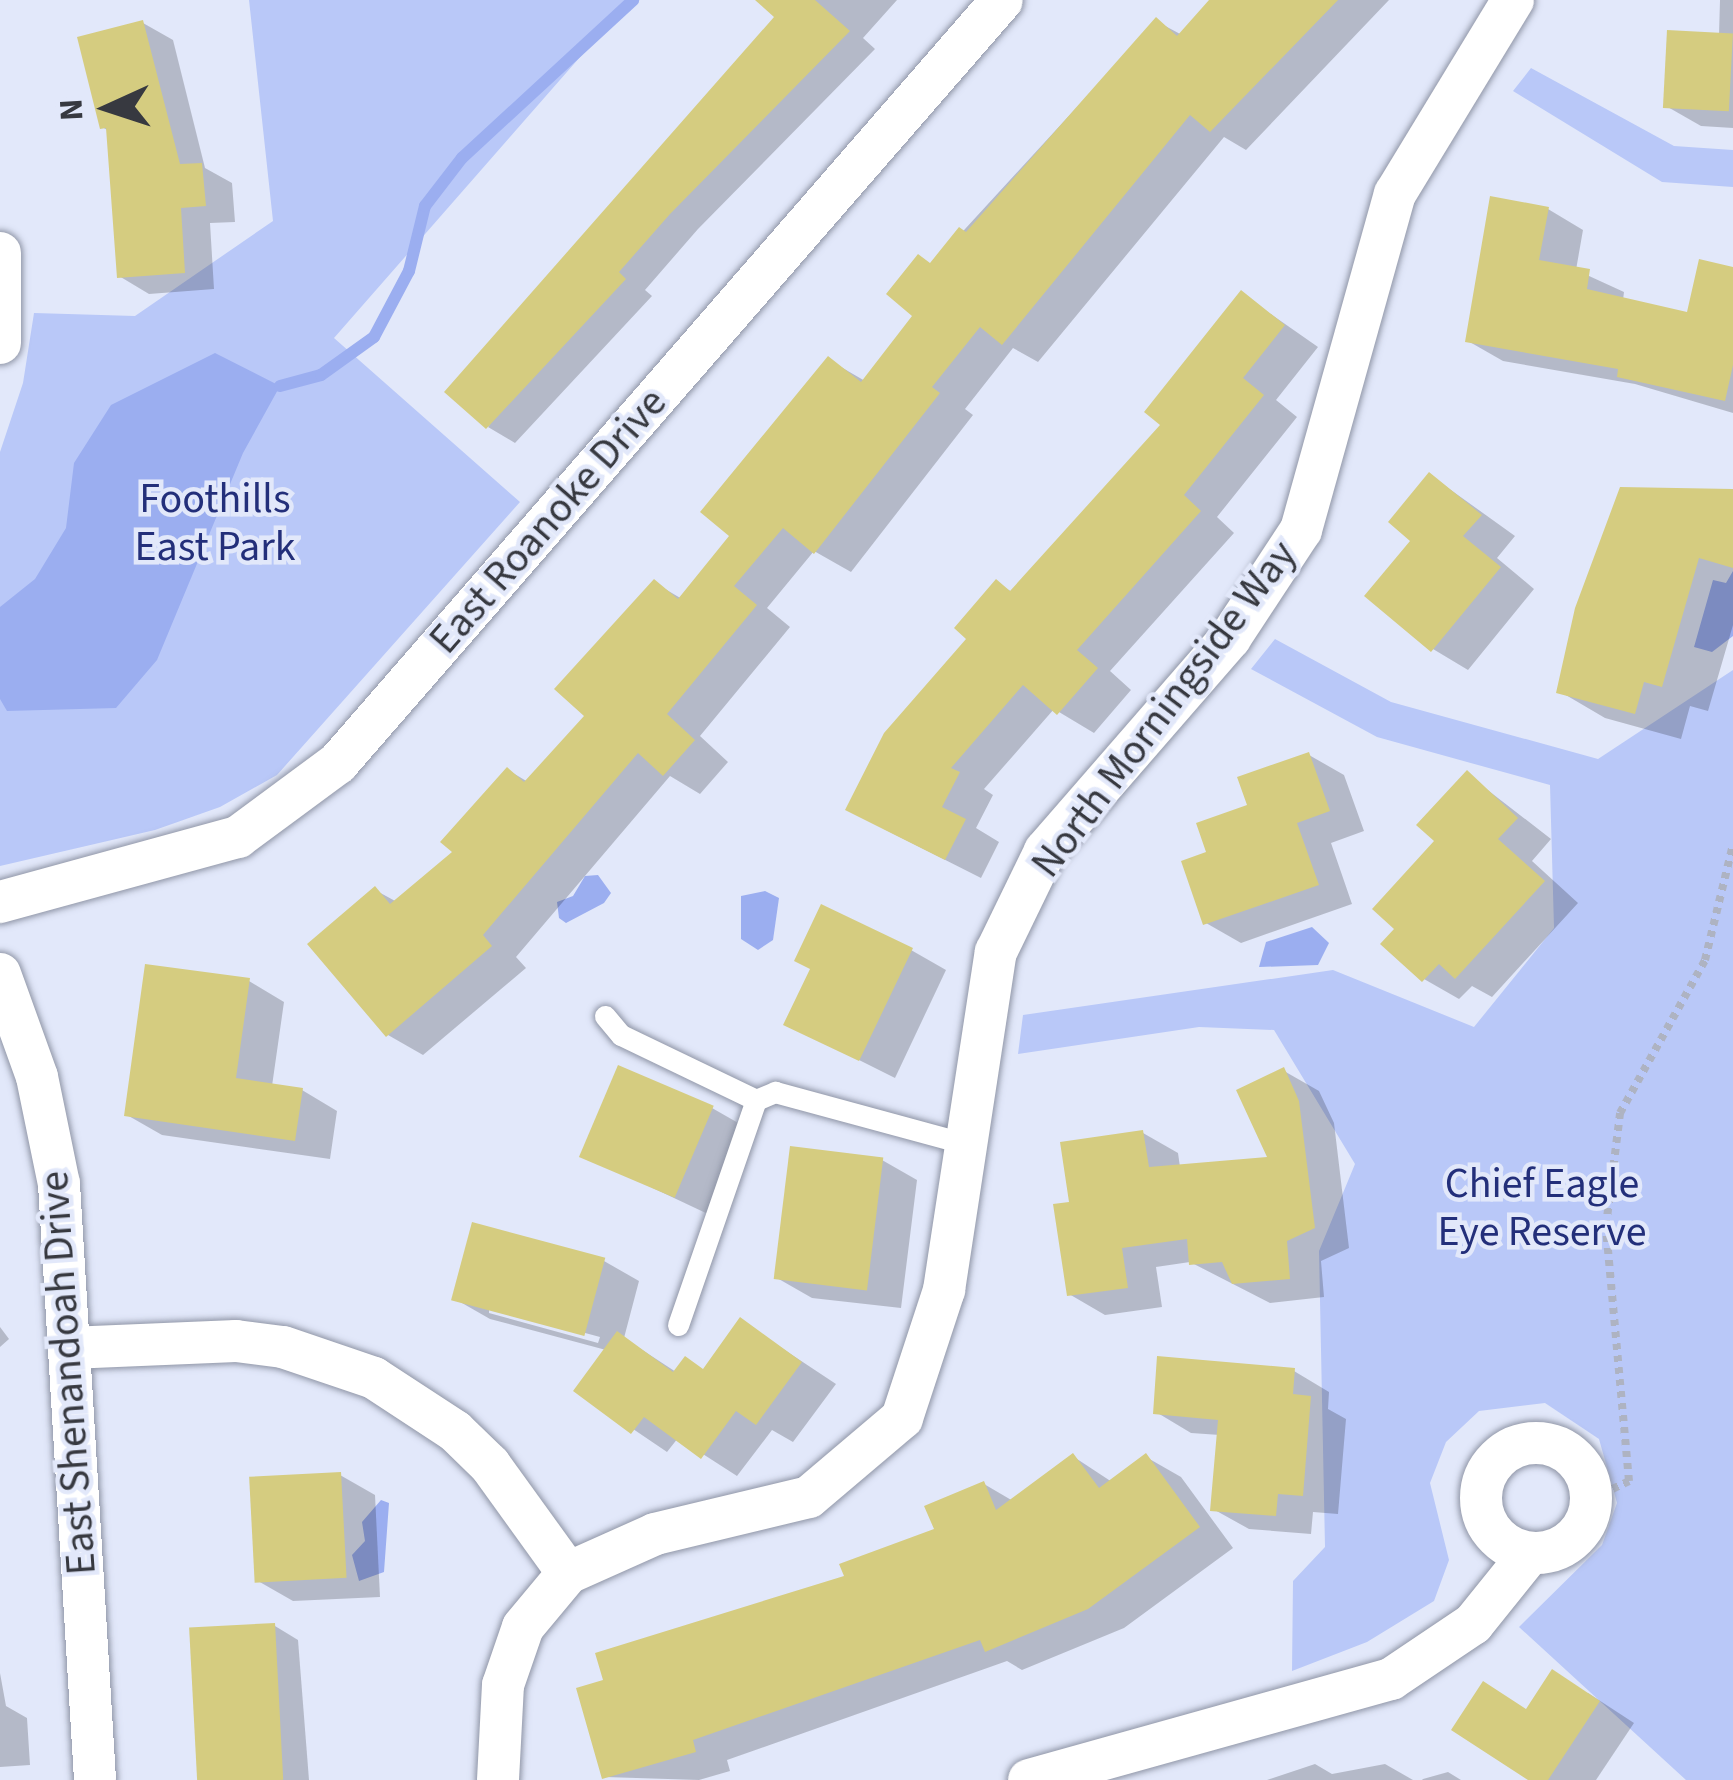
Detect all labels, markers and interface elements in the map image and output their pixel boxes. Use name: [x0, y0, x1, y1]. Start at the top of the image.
north arrow: [48, 48, 168, 168]
text: N: [48, 98, 96, 122]
street label: East Roanoke Drive: [419, 378, 677, 664]
park label: Foothills East Park: [134, 474, 296, 572]
street label: North Morningside Way: [1021, 531, 1307, 887]
park label: Chief Eagle Eye Reserve: [1437, 1159, 1647, 1258]
street label: East Shenandoah Drive: [29, 1169, 107, 1577]

